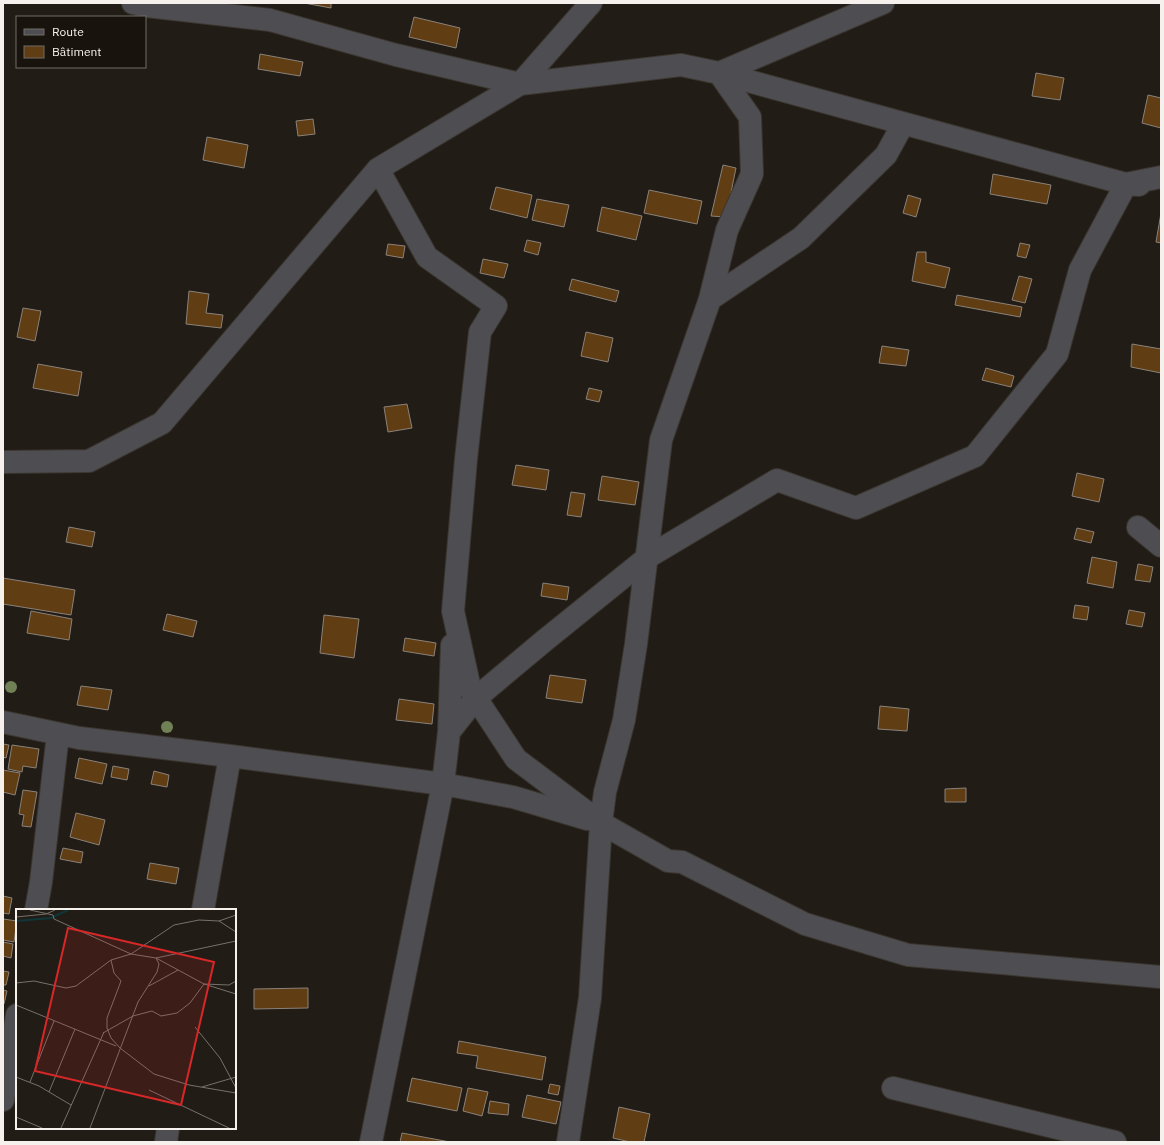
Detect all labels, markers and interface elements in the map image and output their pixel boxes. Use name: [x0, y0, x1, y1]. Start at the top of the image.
legend: [16, 16, 146, 68]
text: Route: [52, 24, 84, 39]
text: Bâtiment: [52, 44, 102, 59]
inset map: [16, 909, 236, 1129]

